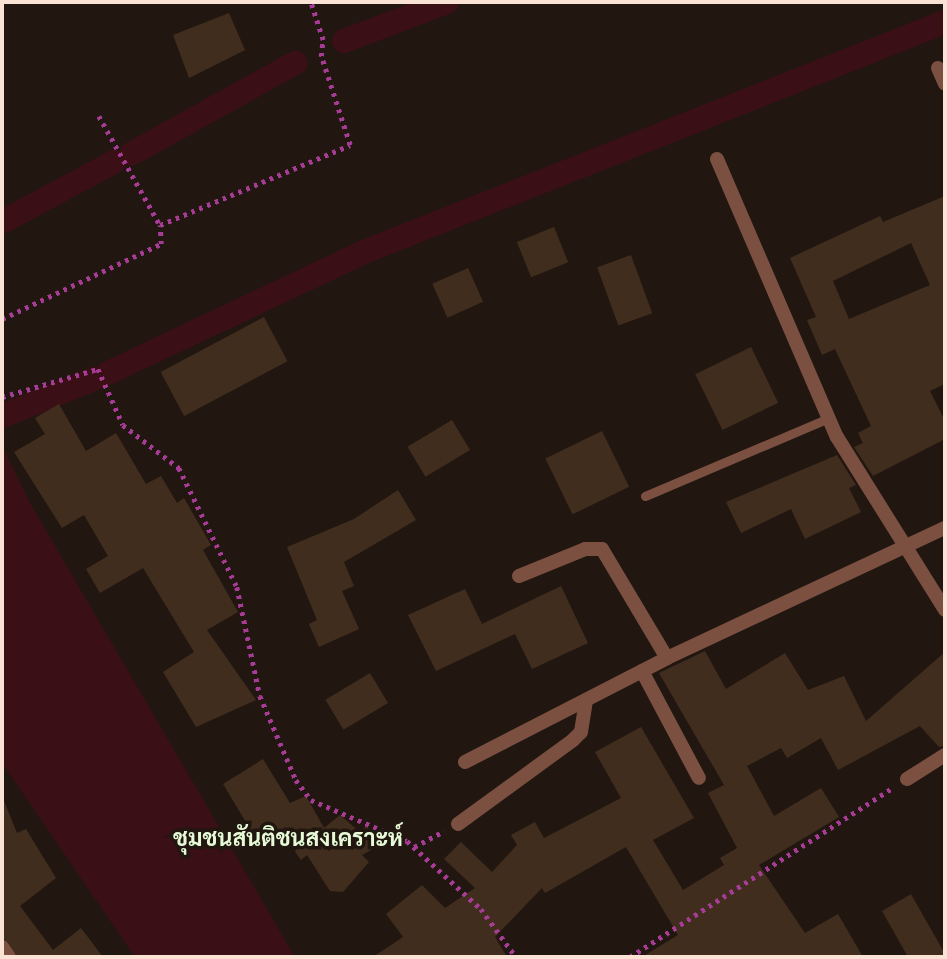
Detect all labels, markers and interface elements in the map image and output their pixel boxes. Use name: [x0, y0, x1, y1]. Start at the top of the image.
district label: ชุมชนสันติชนสงเคราะห์: [173, 824, 403, 852]

